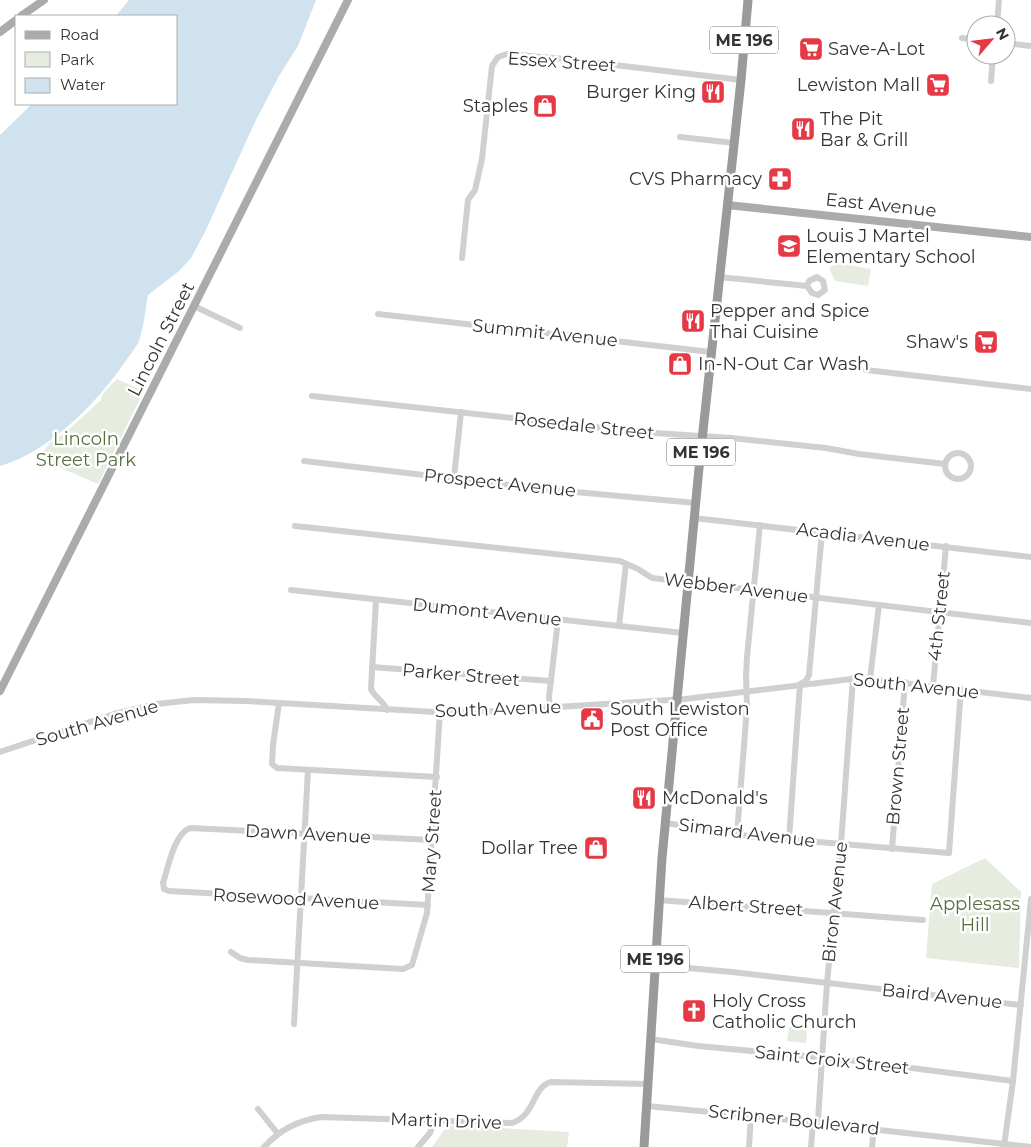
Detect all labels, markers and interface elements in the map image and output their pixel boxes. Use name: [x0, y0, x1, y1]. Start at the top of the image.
legend: [15, 15, 178, 105]
north arrow: [966, 15, 1016, 65]
text: Road: [60, 25, 99, 44]
text: N: [992, 25, 1013, 43]
road number: ME 196: [710, 26, 778, 54]
supermarket icon: Save-A-Lot: [798, 36, 824, 62]
place label: Save-A-Lot: [828, 38, 925, 60]
street label: Essex Street: [507, 47, 617, 77]
text: Park: [60, 50, 94, 69]
supermarket icon: Lewiston Mall: [925, 72, 951, 98]
place label: Lewiston Mall: [797, 74, 920, 96]
text: Water: [60, 75, 106, 94]
restaurant icon: Burger King: [700, 79, 726, 105]
place label: Burger King: [586, 81, 696, 103]
shop icon: Staples: [532, 93, 558, 119]
place label: Staples: [463, 95, 528, 117]
place label: The Pit Bar & Grill: [820, 108, 908, 151]
restaurant icon: The Pit Bar & Grill: [790, 116, 816, 142]
pharmacy icon: CVS Pharmacy: [767, 166, 793, 192]
place label: CVS Pharmacy: [629, 168, 762, 190]
street label: East Avenue: [825, 188, 938, 222]
place label: Louis J Martel Elementary School: [806, 225, 976, 268]
school or university icon: Louis J Martel Elementary School: [776, 233, 802, 259]
street label: Lincoln Street: [123, 278, 199, 400]
place label: Pepper and Spice Thai Cuisine: [710, 300, 870, 343]
restaurant icon: Pepper and Spice Thai Cuisine: [680, 308, 706, 334]
street label: Summit Avenue: [471, 314, 619, 352]
supermarket icon: Shaw's: [973, 329, 999, 355]
place label: Shaw's: [906, 331, 968, 353]
shop icon: In-N-Out Car Wash: [667, 351, 693, 377]
place label: In-N-Out Car Wash: [698, 353, 869, 375]
street label: Rosedale Street: [512, 408, 656, 444]
park label: Lincoln Street Park: [36, 428, 136, 471]
road number: ME 196: [667, 438, 735, 466]
street label: Prospect Avenue: [423, 464, 577, 502]
street label: Acadia Avenue: [795, 518, 931, 556]
street label: Webber Avenue: [663, 568, 809, 608]
street label: 4th Street: [923, 570, 955, 662]
street label: Dumont Avenue: [412, 593, 563, 631]
street label: Parker Street: [401, 659, 521, 691]
street label: South Avenue: [852, 668, 980, 704]
street label: South Avenue: [33, 695, 161, 751]
street label: South Avenue: [434, 696, 562, 722]
place label: South Lewiston Post Office: [610, 698, 750, 741]
public building icon: South Lewiston Post Office: [579, 706, 605, 732]
street label: Brown Street: [882, 706, 914, 826]
restaurant icon: McDonald's: [631, 785, 657, 811]
place label: McDonald's: [662, 787, 768, 809]
street label: Mary Street: [417, 788, 447, 894]
street label: Simard Avenue: [677, 814, 817, 852]
street label: Dawn Avenue: [245, 820, 372, 848]
shop icon: Dollar Tree: [583, 835, 609, 861]
place label: Dollar Tree: [481, 837, 578, 859]
street label: Biron Avenue: [818, 840, 852, 964]
street label: Rosewood Avenue: [212, 884, 380, 914]
street label: Albert Street: [688, 891, 804, 921]
park label: Applesass Hill: [930, 893, 1020, 936]
road number: ME 196: [621, 946, 689, 972]
street label: Baird Avenue: [881, 979, 1003, 1013]
place label: Holy Cross Catholic Church: [712, 990, 857, 1033]
church icon: Holy Cross Catholic Church: [681, 998, 707, 1024]
street label: Saint Croix Street: [754, 1041, 910, 1079]
street label: Scribner Boulevard: [707, 1100, 881, 1140]
street label: Martin Drive: [390, 1108, 502, 1134]

